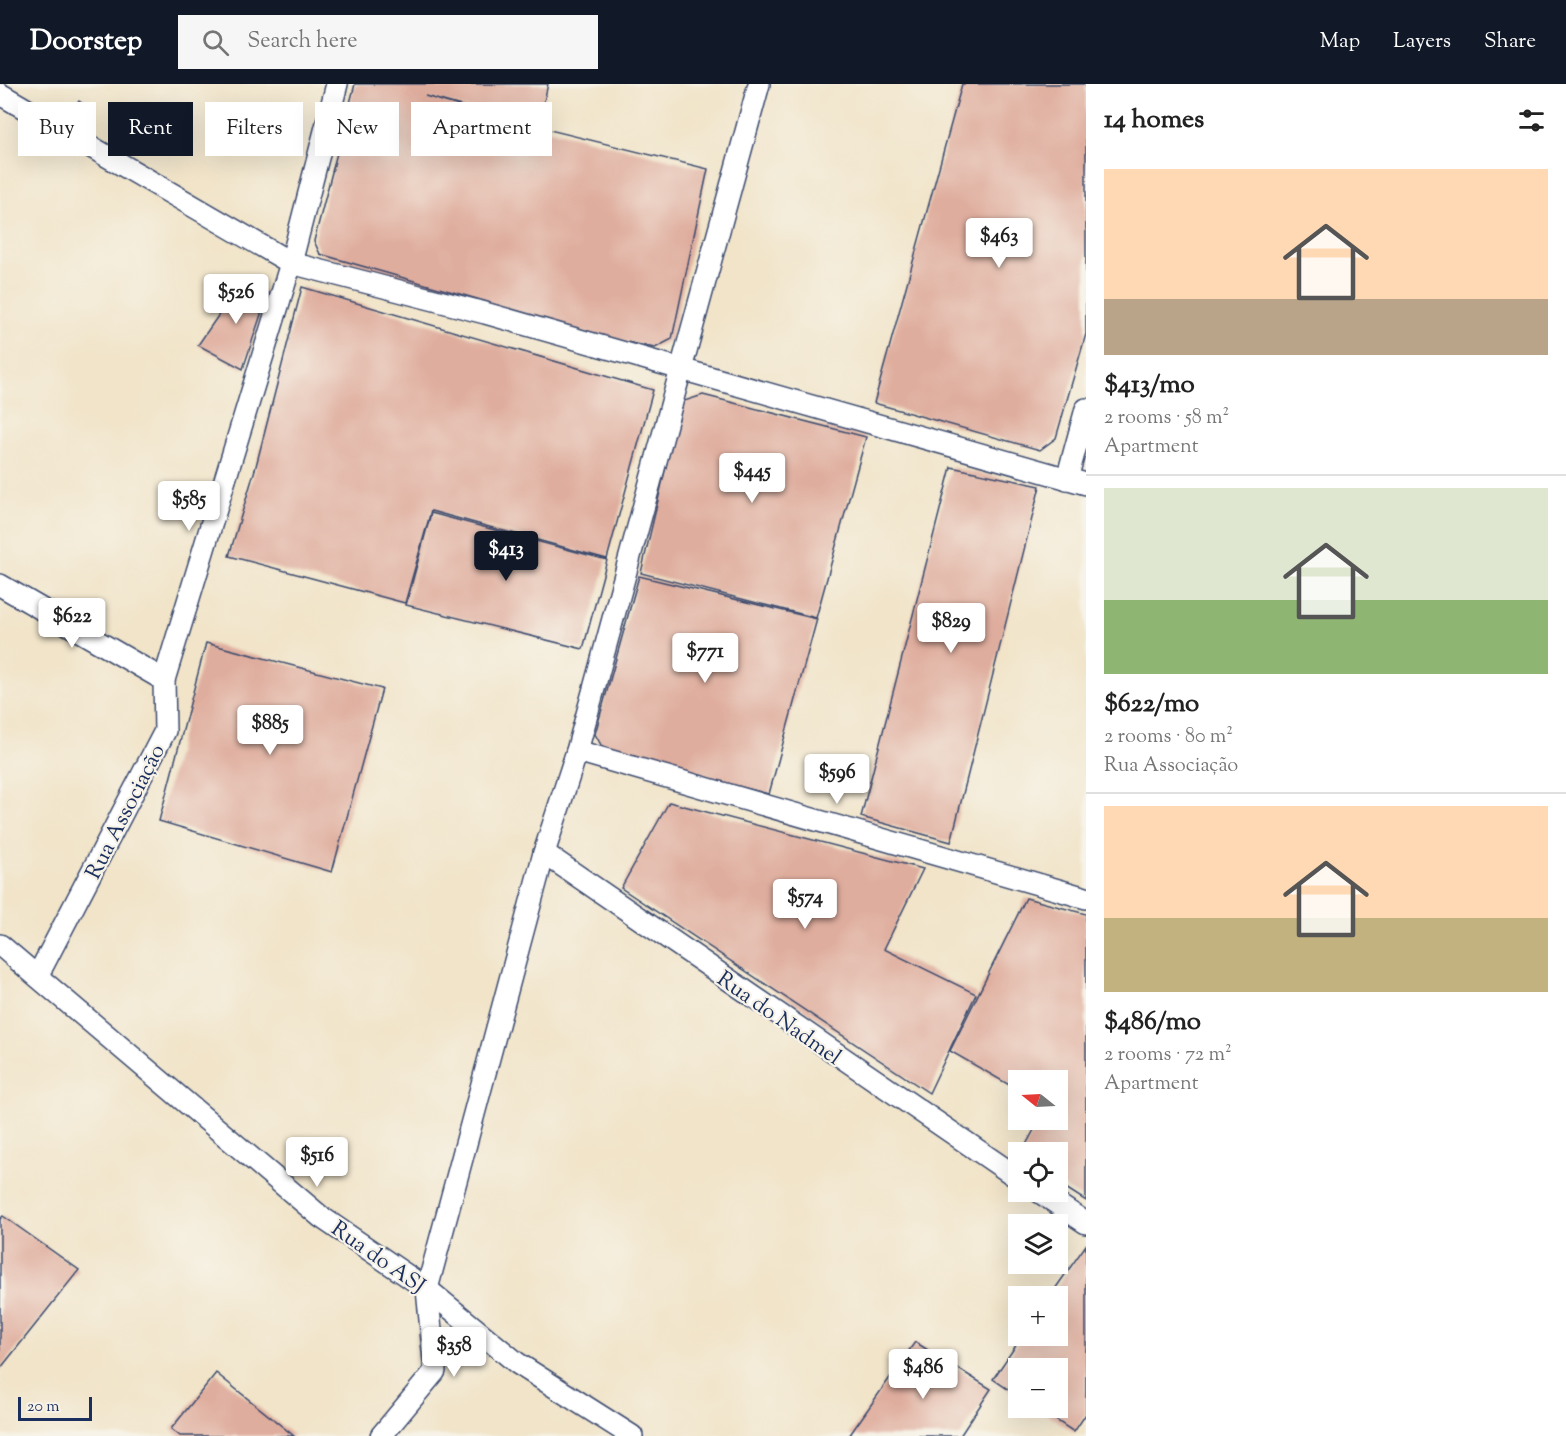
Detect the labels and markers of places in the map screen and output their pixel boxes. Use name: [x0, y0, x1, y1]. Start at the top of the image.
pin: $463: [963, 218, 1035, 269]
pin: $526: [200, 274, 272, 325]
pin: $445: [716, 453, 788, 504]
pin: $585: [153, 481, 225, 532]
pin: $413: [470, 531, 542, 582]
pin: $622: [36, 598, 108, 649]
pin: $829: [915, 603, 987, 654]
pin: $771: [669, 633, 741, 684]
pin: $885: [234, 705, 306, 756]
pin: $596: [801, 754, 873, 805]
pin: $574: [769, 879, 841, 930]
pin: $516: [281, 1137, 353, 1188]
pin: $358: [418, 1327, 490, 1378]
pin: $486: [887, 1349, 959, 1400]

